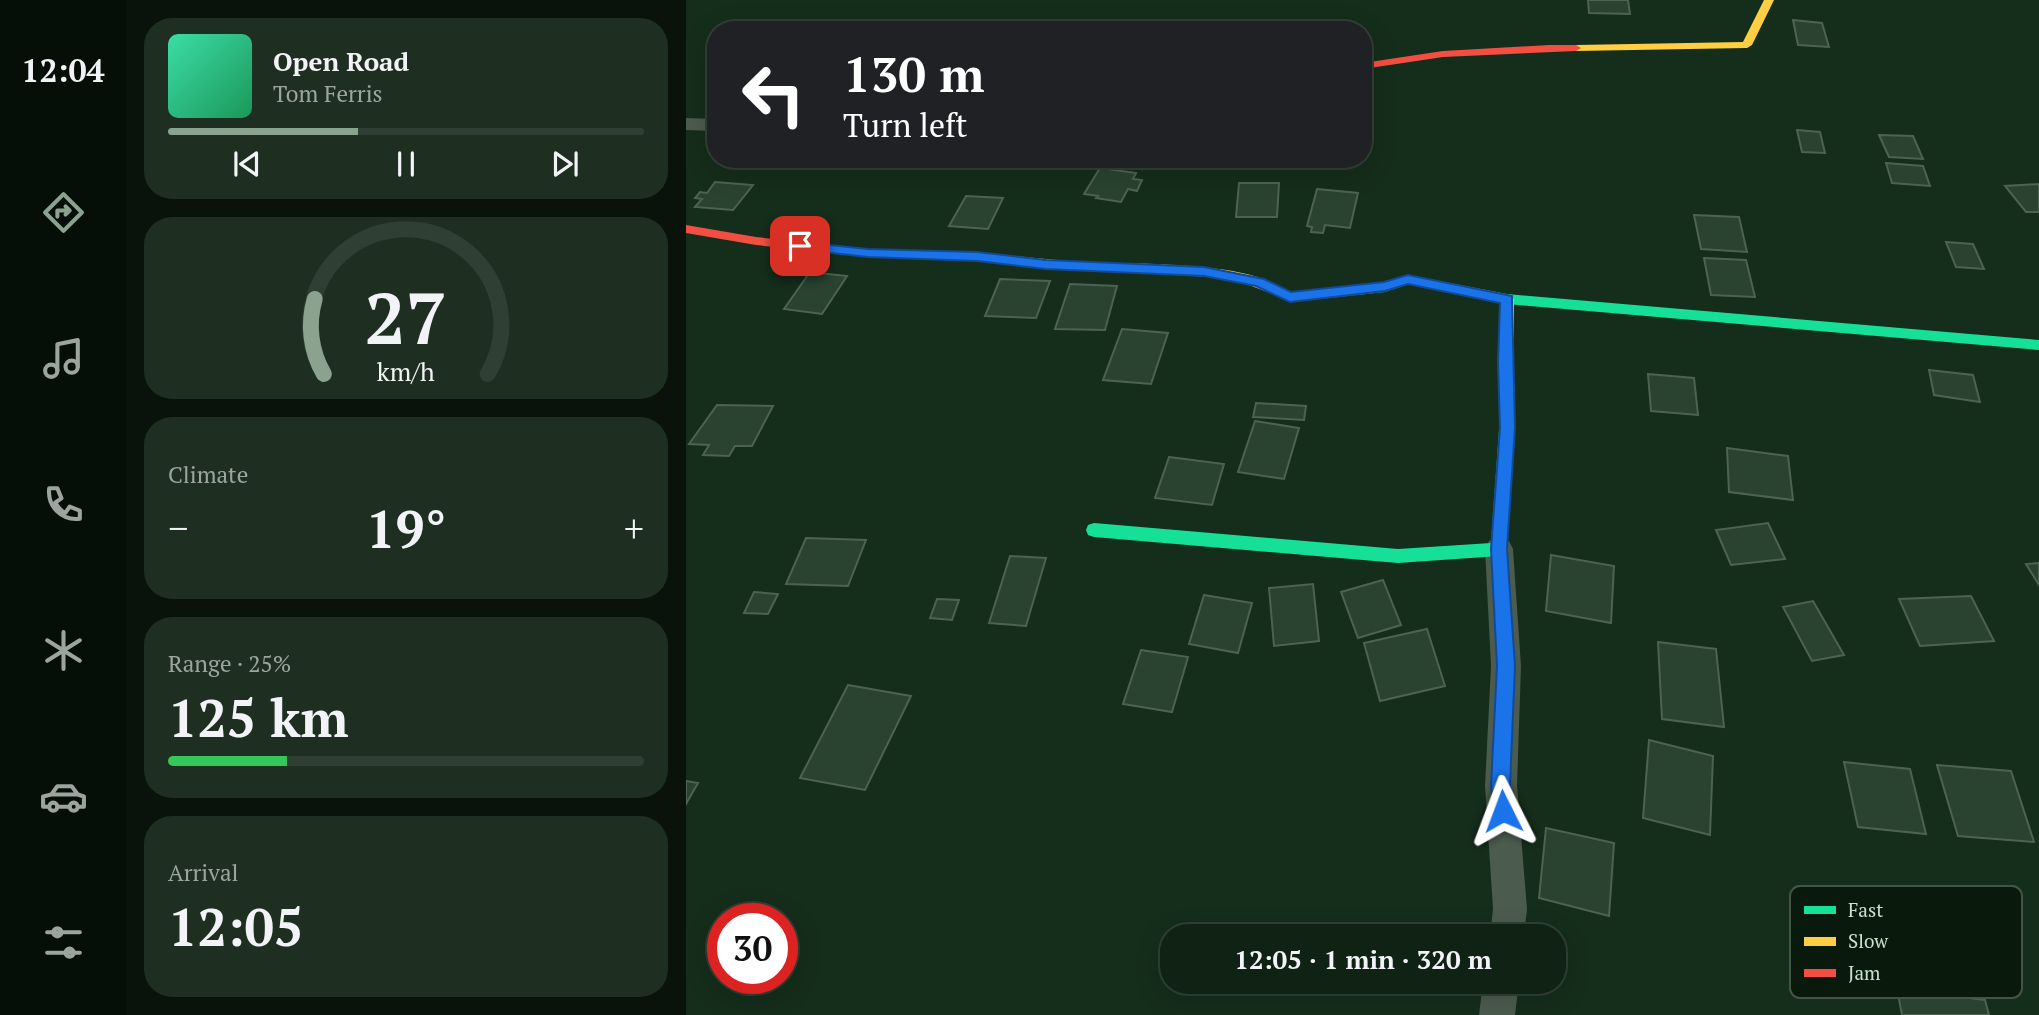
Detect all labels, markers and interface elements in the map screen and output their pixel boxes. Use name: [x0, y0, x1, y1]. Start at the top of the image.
text: 130 m: [843, 41, 985, 106]
text: Open Road: [273, 44, 409, 78]
text: 12:04: [21, 49, 105, 91]
icon: left: [728, 49, 819, 140]
text: Tom Ferris: [273, 78, 383, 109]
text: Turn left: [843, 104, 967, 146]
icon: previous: [228, 145, 266, 183]
icon: pause: [387, 145, 425, 183]
icon: next: [546, 145, 584, 183]
icon: directions: [39, 188, 88, 237]
pin: [770, 216, 830, 276]
icon: arrive: [781, 227, 819, 265]
text: 27: [365, 269, 447, 366]
icon: music: [39, 334, 88, 383]
text: km/h: [377, 355, 435, 388]
text: Climate: [168, 459, 248, 490]
icon: phone: [39, 480, 88, 529]
text: 19°: [366, 494, 446, 563]
text: −: [168, 503, 188, 553]
text: +: [624, 503, 644, 553]
icon: climate: [39, 626, 88, 675]
text: Range · 25%: [168, 648, 291, 679]
text: 125 km: [168, 683, 349, 752]
icon: car: [39, 772, 88, 821]
position arrow: [1466, 774, 1540, 848]
text: Arrival: [168, 857, 239, 888]
legend: [1790, 886, 2022, 998]
text: 12:05: [168, 892, 303, 961]
text: Fast: [1848, 897, 1883, 922]
speed limit sign: 30: [707, 903, 798, 994]
icon: filters: [39, 918, 88, 967]
text: Slow: [1848, 928, 1889, 953]
text: 12:05 · 1 min · 320 m: [1234, 942, 1492, 976]
text: Jam: [1848, 960, 1881, 985]

